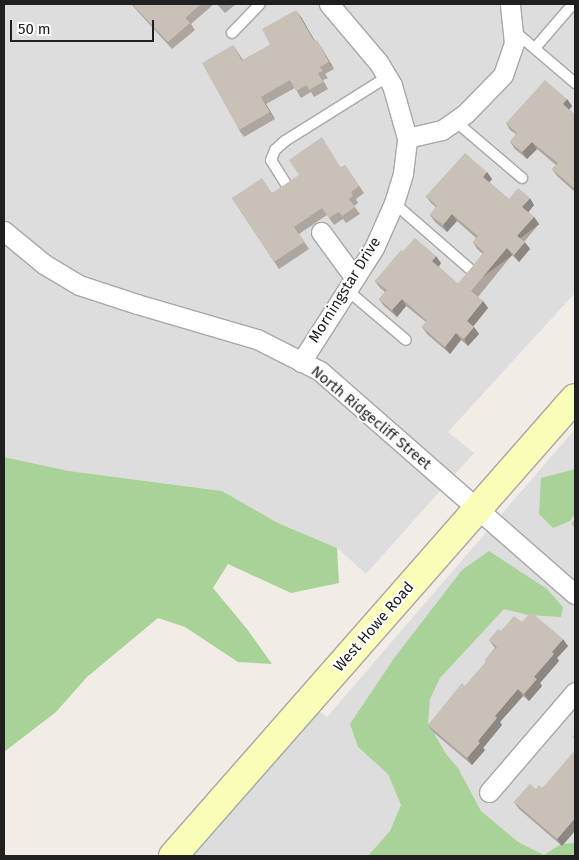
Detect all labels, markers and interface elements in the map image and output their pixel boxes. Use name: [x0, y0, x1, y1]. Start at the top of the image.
scale bar: [12, 10, 156, 42]
text: 50 m: [18, 20, 51, 38]
street label: Morningstar Drive: [305, 234, 385, 346]
street label: North Ridgecliff Street: [307, 362, 435, 474]
street label: West Howe Road: [330, 578, 418, 676]

